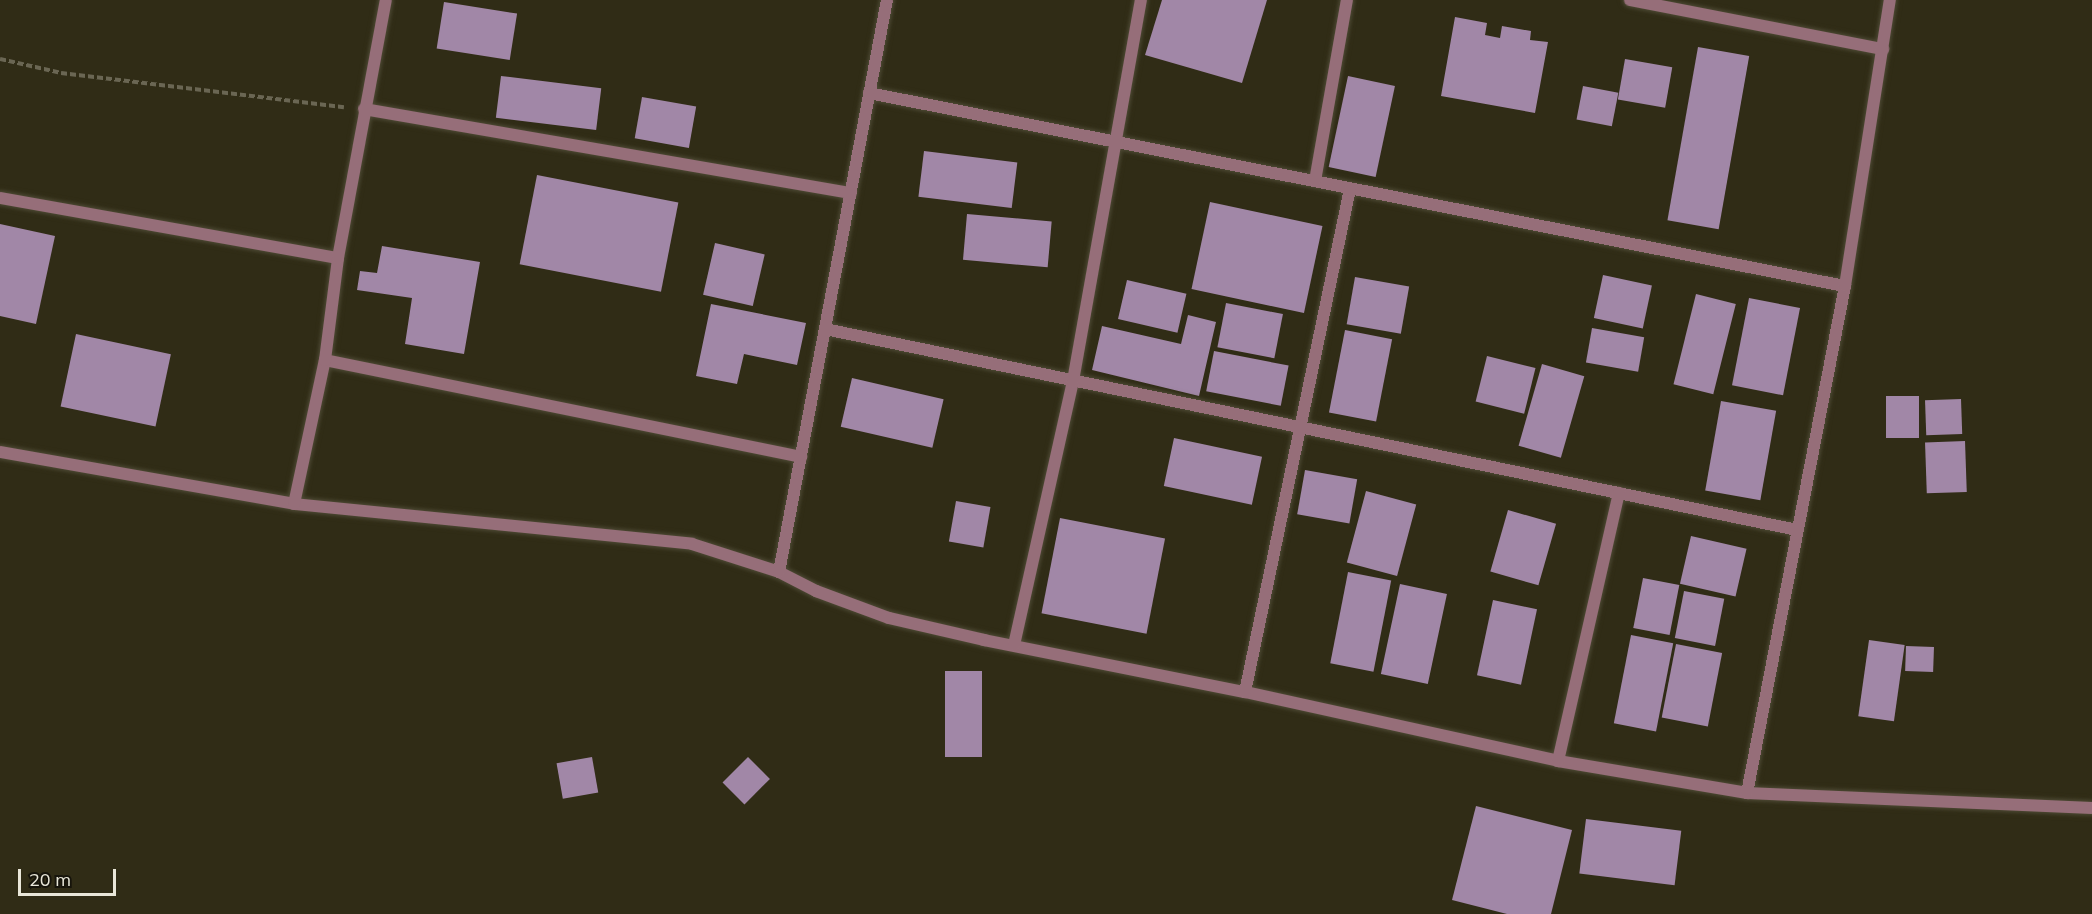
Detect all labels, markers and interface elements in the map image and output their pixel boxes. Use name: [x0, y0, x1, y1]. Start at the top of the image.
scale bar: [21, 857, 118, 895]
text: 20 m: [29, 868, 71, 891]

